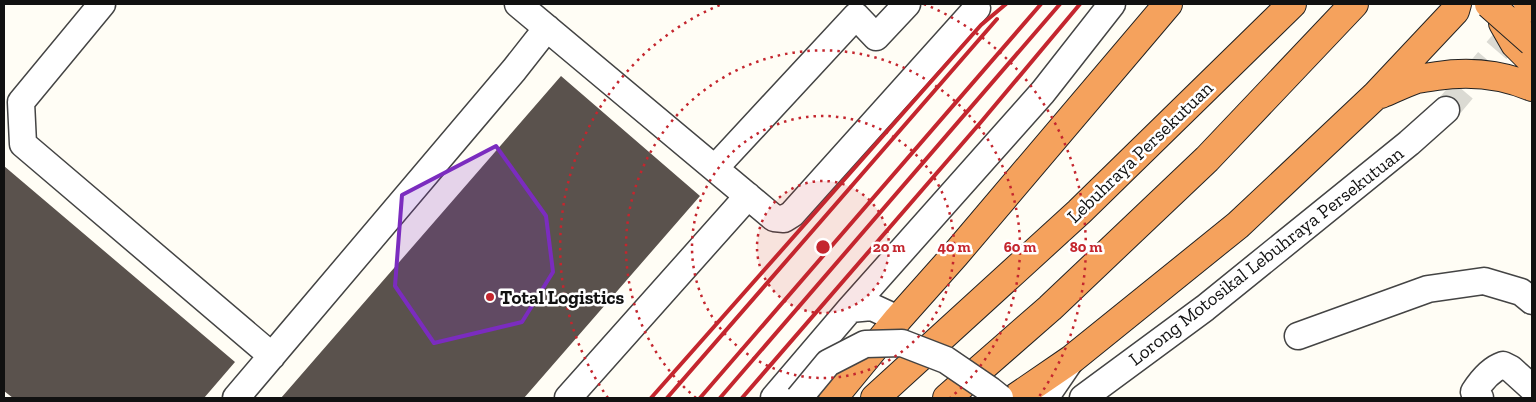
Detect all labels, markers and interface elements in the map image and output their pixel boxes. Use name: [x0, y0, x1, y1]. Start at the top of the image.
street label: Lebuhraya Persekutuan: [1062, 76, 1218, 228]
street label: Lorong Motosikal Lebuhraya Persekutuan: [1124, 142, 1408, 370]
centre of rings: [814, 238, 832, 256]
text: 20 m: [873, 238, 905, 256]
text: 40 m: [937, 238, 971, 256]
text: 60 m: [1004, 238, 1036, 256]
text: 80 m: [1070, 238, 1102, 256]
place label: Total Logistics: [500, 286, 625, 309]
marker: Total Logistics: [484, 291, 496, 303]

